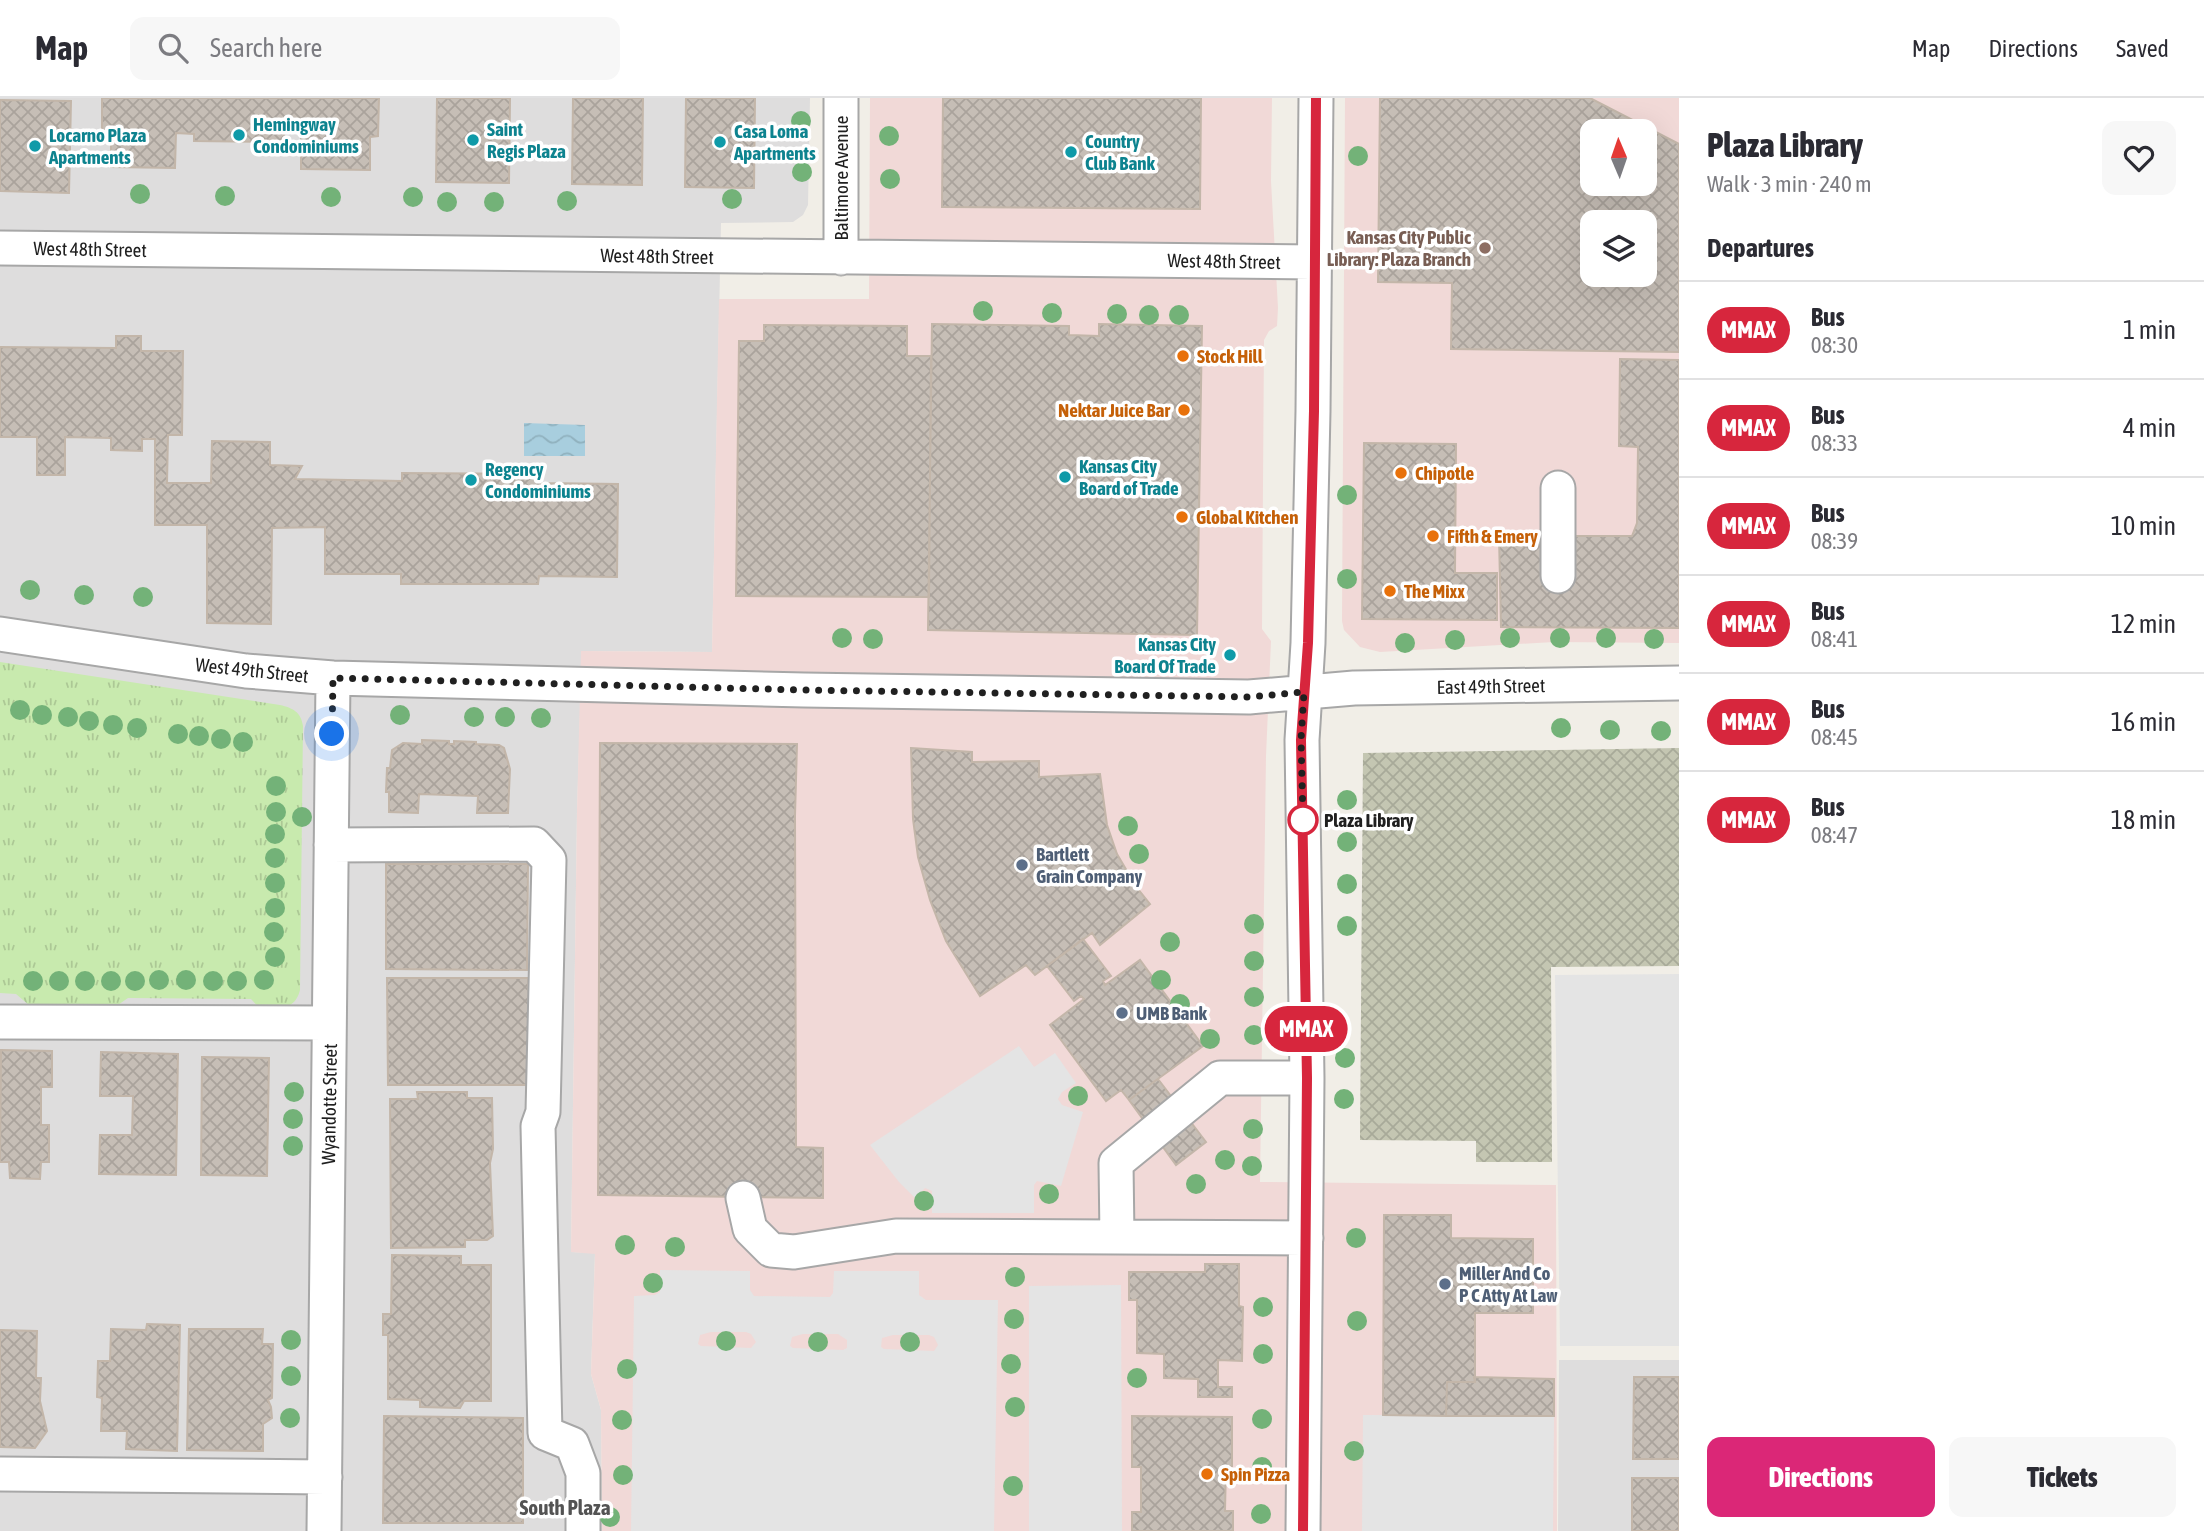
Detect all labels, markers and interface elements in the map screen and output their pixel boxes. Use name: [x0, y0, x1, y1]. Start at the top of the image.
search box: [130, 17, 620, 80]
text: Map: [35, 29, 88, 67]
icon: search: [154, 29, 192, 67]
text: Search here: [210, 33, 322, 63]
text: Map: [1912, 35, 1950, 62]
text: Directions: [1988, 35, 2078, 62]
text: Saved: [2116, 35, 2169, 62]
place label: Hemingway Condominiums: [253, 113, 359, 157]
street label: Baltimore Avenue: [830, 116, 852, 240]
place label: Saint Regis Plaza: [487, 118, 566, 162]
north arrow: [1580, 119, 1657, 196]
map controls: [1580, 119, 1657, 287]
place label: Casa Loma Apartments: [733, 120, 816, 164]
button: heart: [2102, 121, 2176, 195]
place label: Locarno Plaza Apartments: [48, 124, 147, 168]
text: Plaza Library: [1707, 126, 1863, 164]
marker: Hemingway Condominiums: [231, 127, 247, 143]
place label: Country Club Bank: [1085, 130, 1155, 174]
marker: Saint Regis Plaza: [465, 132, 481, 148]
marker: Casa Loma Apartments: [712, 134, 728, 150]
marker: Locarno Plaza Apartments: [27, 138, 43, 154]
marker: Country Club Bank: [1063, 144, 1079, 160]
text: Walk · 3 min · 240 m: [1707, 171, 1871, 197]
button: layers: [1580, 210, 1657, 287]
place label: Kansas City Public Library: Plaza Branch: [1327, 226, 1471, 270]
text: Departures: [1707, 233, 1814, 263]
street label: West 48th Street: [33, 237, 147, 261]
marker: Kansas City Public Library: Plaza Branch: [1477, 240, 1493, 256]
street label: West 48th Street: [600, 244, 714, 268]
street label: West 48th Street: [1167, 249, 1281, 273]
text: Bus: [1811, 302, 1845, 332]
text: 1 min: [2123, 315, 2176, 345]
text: MMAX: [1721, 316, 1776, 343]
text: 08:30: [1811, 332, 1858, 358]
place label: Stock Hill: [1197, 345, 1264, 367]
marker: Stock Hill: [1175, 348, 1191, 364]
place label: Nektar Juice Bar: [1058, 399, 1170, 421]
text: Bus: [1811, 400, 1845, 430]
marker: Nektar Juice Bar: [1176, 402, 1192, 418]
text: 4 min: [2123, 413, 2176, 443]
text: MMAX: [1721, 414, 1776, 441]
text: 08:33: [1811, 430, 1858, 456]
place label: Kansas City Board of Trade: [1079, 455, 1179, 499]
place label: Regency Condominiums: [485, 458, 591, 502]
place label: Chipotle: [1415, 462, 1474, 484]
marker: Chipotle: [1393, 465, 1409, 481]
marker: Kansas City Board of Trade: [1057, 469, 1073, 485]
marker: Regency Condominiums: [463, 472, 479, 488]
text: Bus: [1811, 498, 1845, 528]
place label: Global Kitchen: [1196, 506, 1298, 528]
marker: Global Kitchen: [1174, 509, 1190, 525]
text: 10 min: [2111, 511, 2176, 541]
text: MMAX: [1721, 512, 1776, 539]
place label: Fifth & Emery: [1447, 525, 1538, 547]
marker: Fifth & Emery: [1425, 528, 1441, 544]
text: 08:39: [1811, 528, 1858, 554]
place label: The Mixx: [1404, 580, 1465, 602]
marker: The Mixx: [1382, 583, 1398, 599]
text: Bus: [1811, 596, 1845, 626]
text: 12 min: [2111, 609, 2176, 639]
text: MMAX: [1721, 610, 1776, 637]
text: 08:41: [1811, 626, 1858, 652]
place label: Kansas City Board Of Trade: [1114, 633, 1216, 677]
marker: Kansas City Board Of Trade: [1222, 647, 1238, 663]
street label: West 49th Street: [194, 653, 310, 687]
street label: East 49th Street: [1437, 674, 1545, 698]
text: Bus: [1811, 694, 1845, 724]
text: 16 min: [2111, 707, 2176, 737]
text: MMAX: [1721, 708, 1776, 735]
your location: [314, 716, 349, 751]
text: 08:45: [1811, 724, 1858, 750]
text: Bus: [1811, 792, 1845, 822]
marker: Plaza Library: [1288, 805, 1318, 835]
text: 18 min: [2111, 805, 2176, 835]
text: MMAX: [1721, 806, 1776, 833]
place label: Plaza Library: [1324, 809, 1414, 831]
text: 08:47: [1811, 822, 1858, 848]
place label: Bartlett Grain Company: [1036, 843, 1143, 887]
marker: Bartlett Grain Company: [1014, 857, 1030, 873]
place label: UMB Bank: [1136, 1002, 1208, 1024]
marker: UMB Bank: [1114, 1005, 1130, 1021]
line badge: MMAX: [1257, 1006, 1355, 1052]
text: MMAX: [1279, 1015, 1333, 1042]
street label: Wyandotte Street: [317, 1043, 341, 1165]
place label: Miller And Co P C Atty At Law: [1459, 1262, 1558, 1306]
marker: Miller And Co P C Atty At Law: [1437, 1276, 1453, 1292]
button: Directions: [1707, 1437, 1935, 1517]
button: Tickets: [1949, 1437, 2176, 1517]
place label: Spin Pizza: [1221, 1463, 1290, 1485]
marker: Spin Pizza: [1199, 1466, 1215, 1482]
district label: South Plaza: [520, 1495, 611, 1519]

